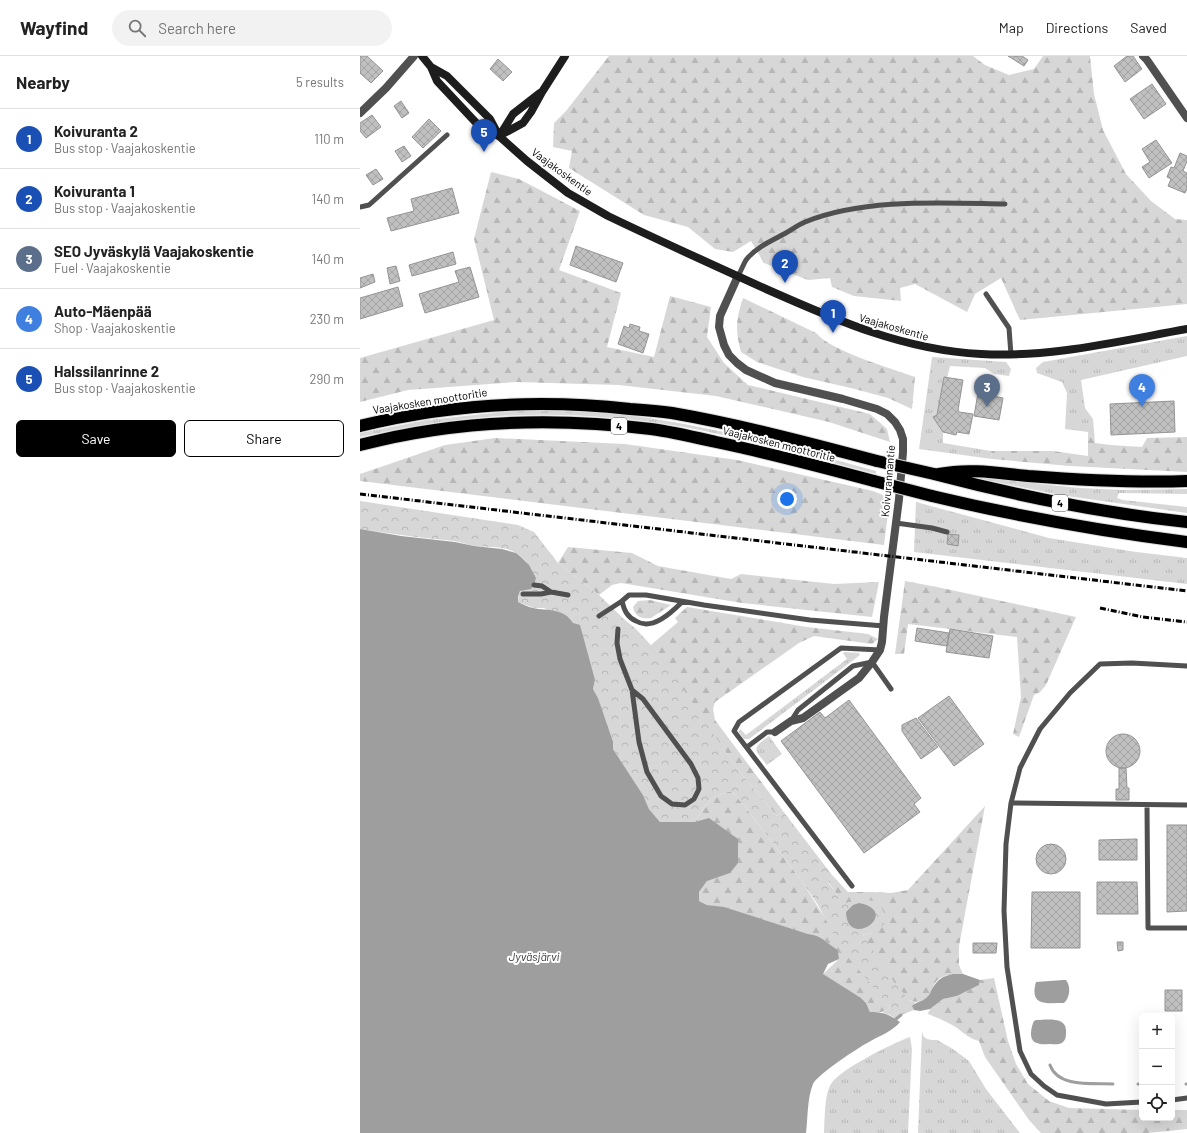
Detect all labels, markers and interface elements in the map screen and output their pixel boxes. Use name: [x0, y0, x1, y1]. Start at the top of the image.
search box: [112, 10, 392, 46]
text: Wayfind: [20, 16, 88, 39]
icon: search: [126, 17, 148, 39]
text: Search here: [158, 19, 236, 37]
text: Map: [999, 19, 1024, 36]
text: Directions: [1046, 19, 1108, 36]
text: Saved: [1130, 19, 1167, 36]
text: Nearby: [16, 72, 70, 92]
text: 5 results: [296, 74, 344, 90]
pin: 5: [471, 119, 497, 152]
text: Koivuranta 2: [54, 122, 138, 140]
text: 1: [27, 131, 31, 147]
text: 110 m: [314, 131, 344, 147]
text: Bus stop · Vaajakoskentie: [54, 140, 196, 156]
street label: Vaajakoskentie: [529, 145, 595, 198]
text: Koivuranta 1: [54, 182, 135, 200]
text: 2: [25, 191, 33, 207]
text: 140 m: [312, 191, 344, 207]
text: Bus stop · Vaajakoskentie: [54, 200, 196, 216]
text: SEO Jyväskylä Vaajakoskentie: [54, 242, 254, 260]
pin: 2: [772, 250, 798, 283]
text: 3: [25, 251, 33, 267]
text: 140 m: [312, 251, 344, 267]
text: Fuel · Vaajakoskentie: [54, 260, 171, 276]
pin: 1: [820, 300, 846, 333]
text: Auto-Mäenpää: [54, 302, 152, 320]
street label: Vaajakoskentie: [858, 310, 931, 343]
text: 4: [25, 311, 33, 327]
text: 230 m: [310, 311, 344, 327]
text: Shop · Vaajakoskentie: [54, 320, 176, 336]
text: Halssilanrinne 2: [54, 362, 159, 380]
text: 5: [25, 371, 33, 387]
text: 290 m: [310, 371, 344, 387]
pin: 3: [974, 374, 1000, 407]
pin: 4: [1129, 374, 1155, 407]
text: Bus stop · Vaajakoskentie: [54, 380, 196, 396]
street label: Vaajakosken moottoritie: [372, 385, 488, 416]
road number: 4: [611, 418, 627, 434]
button: Save: [16, 420, 176, 457]
button: Share: [184, 420, 344, 457]
street label: Vaajakosken moottoritie: [721, 423, 837, 464]
street label: Koivurannantie: [878, 444, 897, 517]
your location: [777, 489, 797, 509]
road number: 4: [1052, 495, 1068, 511]
water label: Jyväsjärvi: [509, 949, 559, 963]
map controls: [1139, 1013, 1175, 1121]
button: +: [1139, 1013, 1175, 1049]
button: −: [1139, 1049, 1175, 1085]
button: locate: [1139, 1085, 1175, 1121]

